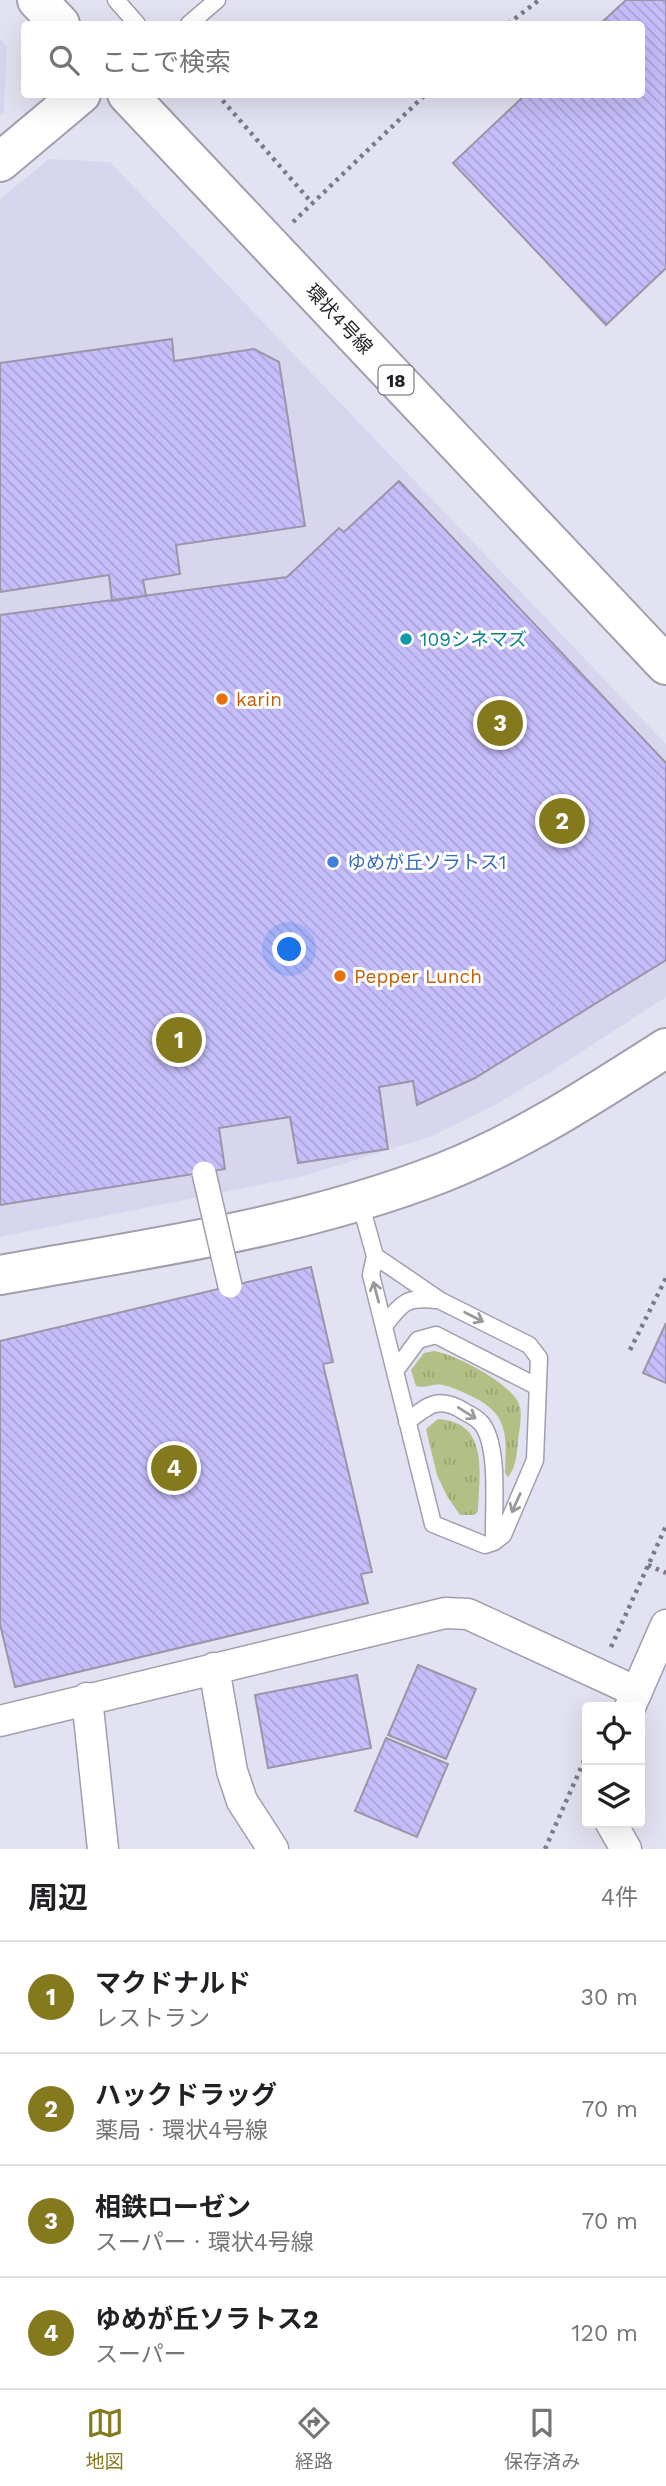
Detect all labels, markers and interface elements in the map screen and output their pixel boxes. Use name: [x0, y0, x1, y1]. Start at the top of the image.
search box: [21, 21, 645, 98]
icon: search: [45, 41, 83, 79]
text: ここで検索: [101, 47, 231, 77]
street label: 環状4号線: [301, 279, 377, 359]
road number: 18: [378, 366, 414, 394]
place label: 109シネマズ: [420, 628, 527, 651]
marker: 109シネマズ: [398, 631, 414, 647]
place label: karin: [236, 688, 282, 711]
marker: karin: [214, 691, 230, 707]
pin: 3: [477, 697, 523, 749]
pin: 2: [539, 795, 585, 847]
place label: ゆめが丘ソラトス1: [347, 851, 506, 874]
marker: ゆめが丘ソラトス1: [325, 854, 341, 870]
your location: [272, 932, 306, 966]
place label: Pepper Lunch: [354, 965, 482, 988]
marker: Pepper Lunch: [332, 968, 348, 984]
pin: 1: [156, 1014, 202, 1066]
one-way arrow: [369, 1281, 382, 1304]
one-way arrow: [463, 1311, 484, 1325]
one-way arrow: [457, 1406, 476, 1421]
pin: 4: [151, 1442, 197, 1494]
one-way arrow: [509, 1492, 522, 1514]
map controls: [582, 1702, 645, 1828]
button: locate: [582, 1702, 645, 1765]
button: layers: [582, 1765, 645, 1828]
text: 周辺: [28, 1880, 88, 1915]
text: 4件: [601, 1884, 638, 1911]
text: マクドナルド: [95, 1968, 251, 1998]
text: 1: [46, 1984, 56, 2011]
text: 30 m: [581, 1984, 638, 2011]
text: レストラン: [95, 2005, 210, 2032]
text: ハックドラッグ: [95, 2080, 277, 2110]
text: 2: [44, 2096, 58, 2123]
text: 70 m: [581, 2096, 638, 2123]
text: 薬局 · 環状4号線: [95, 2117, 268, 2144]
text: 相鉄ローゼン: [95, 2192, 251, 2222]
text: 3: [44, 2208, 58, 2235]
text: 70 m: [581, 2208, 638, 2235]
text: スーパー · 環状4号線: [95, 2229, 314, 2256]
text: ゆめが丘ソラトス2: [95, 2304, 319, 2334]
text: 4: [44, 2320, 58, 2347]
text: 120 m: [572, 2320, 638, 2347]
text: スーパー: [95, 2341, 187, 2368]
tab: 地図: [86, 2404, 124, 2473]
tab: 経路: [295, 2404, 333, 2473]
tab: 保存済み: [504, 2404, 580, 2473]

